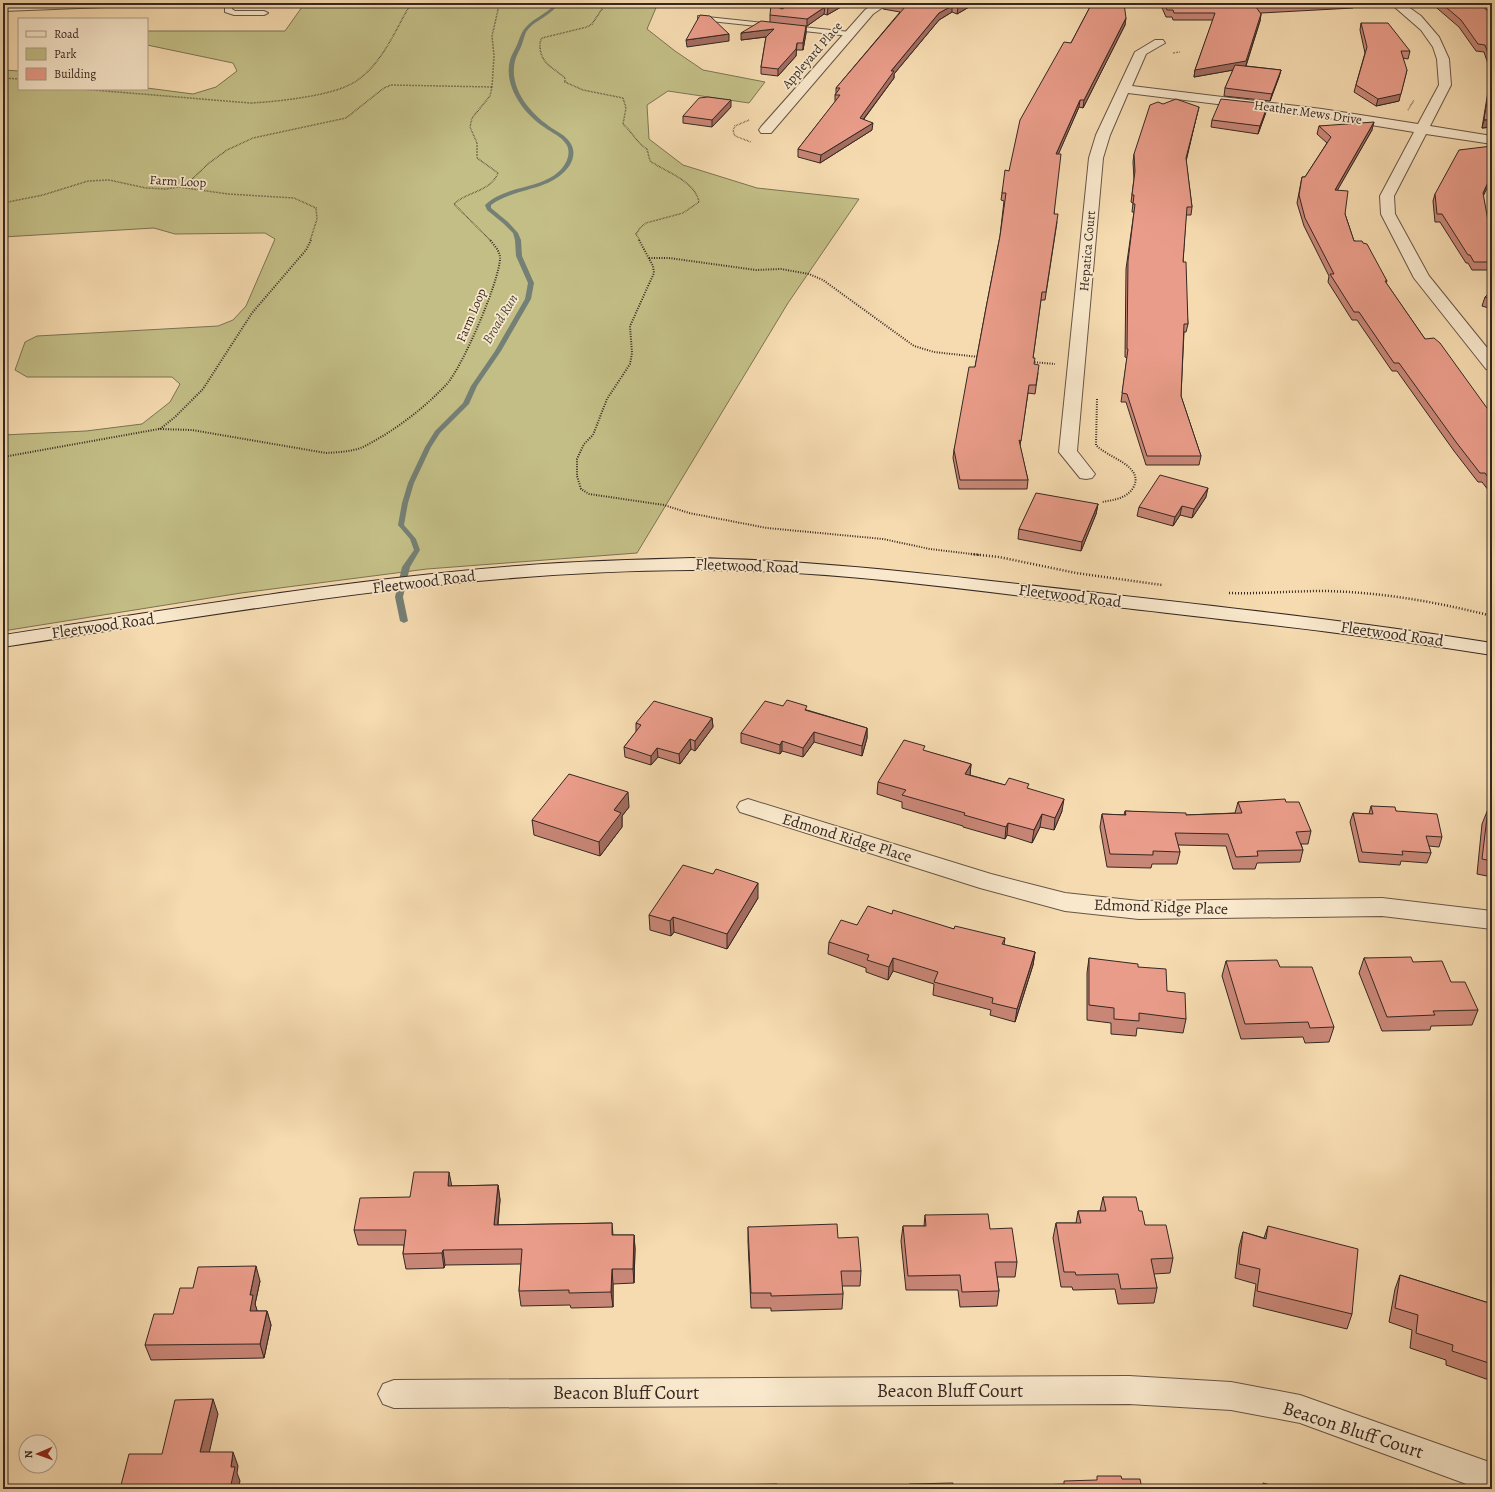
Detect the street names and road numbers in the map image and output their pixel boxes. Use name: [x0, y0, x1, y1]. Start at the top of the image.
street label: Appleyard Place: [777, 18, 846, 93]
street label: Heather Mews Drive: [1253, 96, 1363, 128]
street label: Farm Loop: [149, 171, 207, 191]
street label: Hepatica Court: [1075, 209, 1099, 292]
street label: Farm Loop: [452, 285, 490, 345]
street label: Fleetwood Road: [695, 553, 800, 579]
street label: Fleetwood Road: [371, 565, 477, 599]
street label: Fleetwood Road: [1017, 579, 1123, 613]
street label: Fleetwood Road: [50, 608, 156, 644]
street label: Fleetwood Road: [1339, 616, 1445, 652]
street label: Edmond Ridge Place: [780, 808, 914, 868]
street label: Edmond Ridge Place: [1093, 894, 1229, 920]
street label: Beacon Bluff Court: [877, 1378, 1023, 1404]
street label: Beacon Bluff Court: [553, 1380, 699, 1406]
street label: Beacon Bluff Court: [1279, 1395, 1427, 1465]

